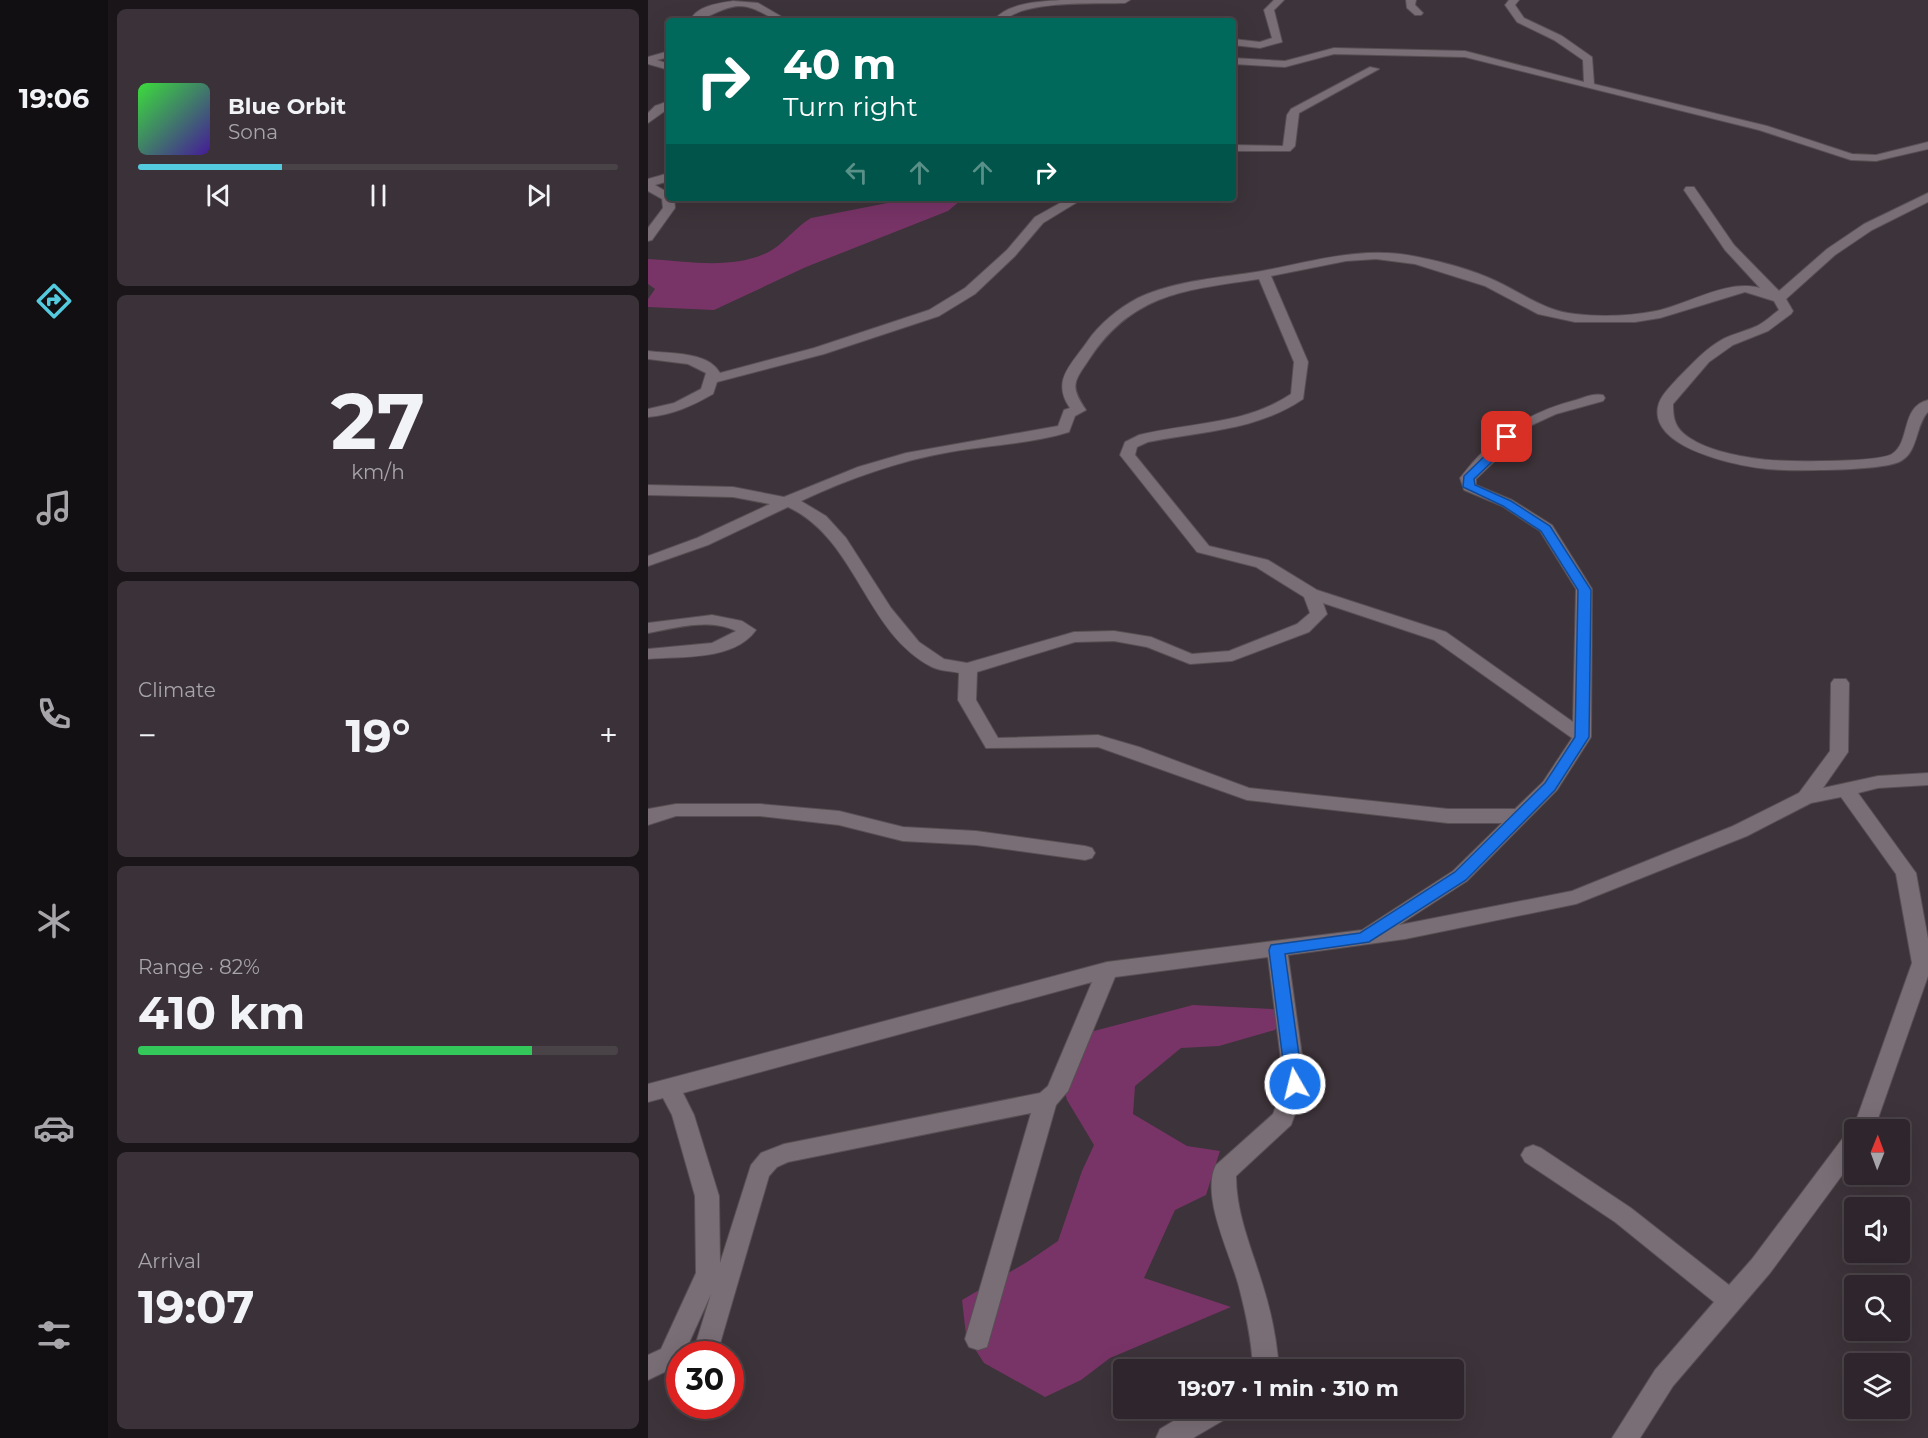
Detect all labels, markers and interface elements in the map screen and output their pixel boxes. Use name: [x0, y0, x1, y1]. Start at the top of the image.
text: 40 m: [783, 38, 896, 90]
icon: right: [684, 42, 762, 120]
text: 19:06: [19, 82, 89, 115]
text: Turn right: [783, 90, 918, 123]
text: Blue Orbit: [228, 93, 346, 120]
text: Sona: [228, 120, 278, 144]
icon: left: [840, 156, 873, 189]
icon: ahead: [903, 156, 936, 189]
icon: ahead: [966, 156, 999, 189]
icon: right: [1029, 156, 1062, 189]
icon: previous: [202, 179, 235, 212]
icon: pause: [362, 179, 395, 212]
icon: next: [522, 179, 555, 212]
icon: directions: [33, 280, 75, 322]
text: 27: [331, 373, 425, 469]
pin: [1481, 411, 1532, 462]
icon: arrive: [1490, 420, 1523, 453]
text: km/h: [351, 460, 405, 484]
icon: music: [33, 487, 75, 529]
text: Climate: [138, 678, 216, 702]
icon: phone: [33, 693, 75, 735]
text: 19°: [345, 708, 411, 763]
text: −: [138, 715, 157, 755]
text: +: [599, 715, 618, 755]
icon: climate: [33, 900, 75, 942]
text: Range · 82%: [138, 955, 260, 979]
text: 410 km: [138, 985, 305, 1040]
position arrow: [1263, 1052, 1327, 1116]
icon: car: [33, 1107, 75, 1149]
north arrow: [1844, 1119, 1910, 1185]
map controls: [1844, 1119, 1910, 1419]
button: sound: [1844, 1197, 1910, 1263]
text: Arrival: [138, 1249, 201, 1273]
button: search: [1844, 1275, 1910, 1341]
text: 19:07: [138, 1279, 254, 1334]
icon: filters: [33, 1314, 75, 1356]
speed limit sign: 30: [666, 1341, 744, 1419]
button: layers: [1844, 1353, 1910, 1419]
text: 19:07 · 1 min · 310 m: [1178, 1375, 1399, 1402]

